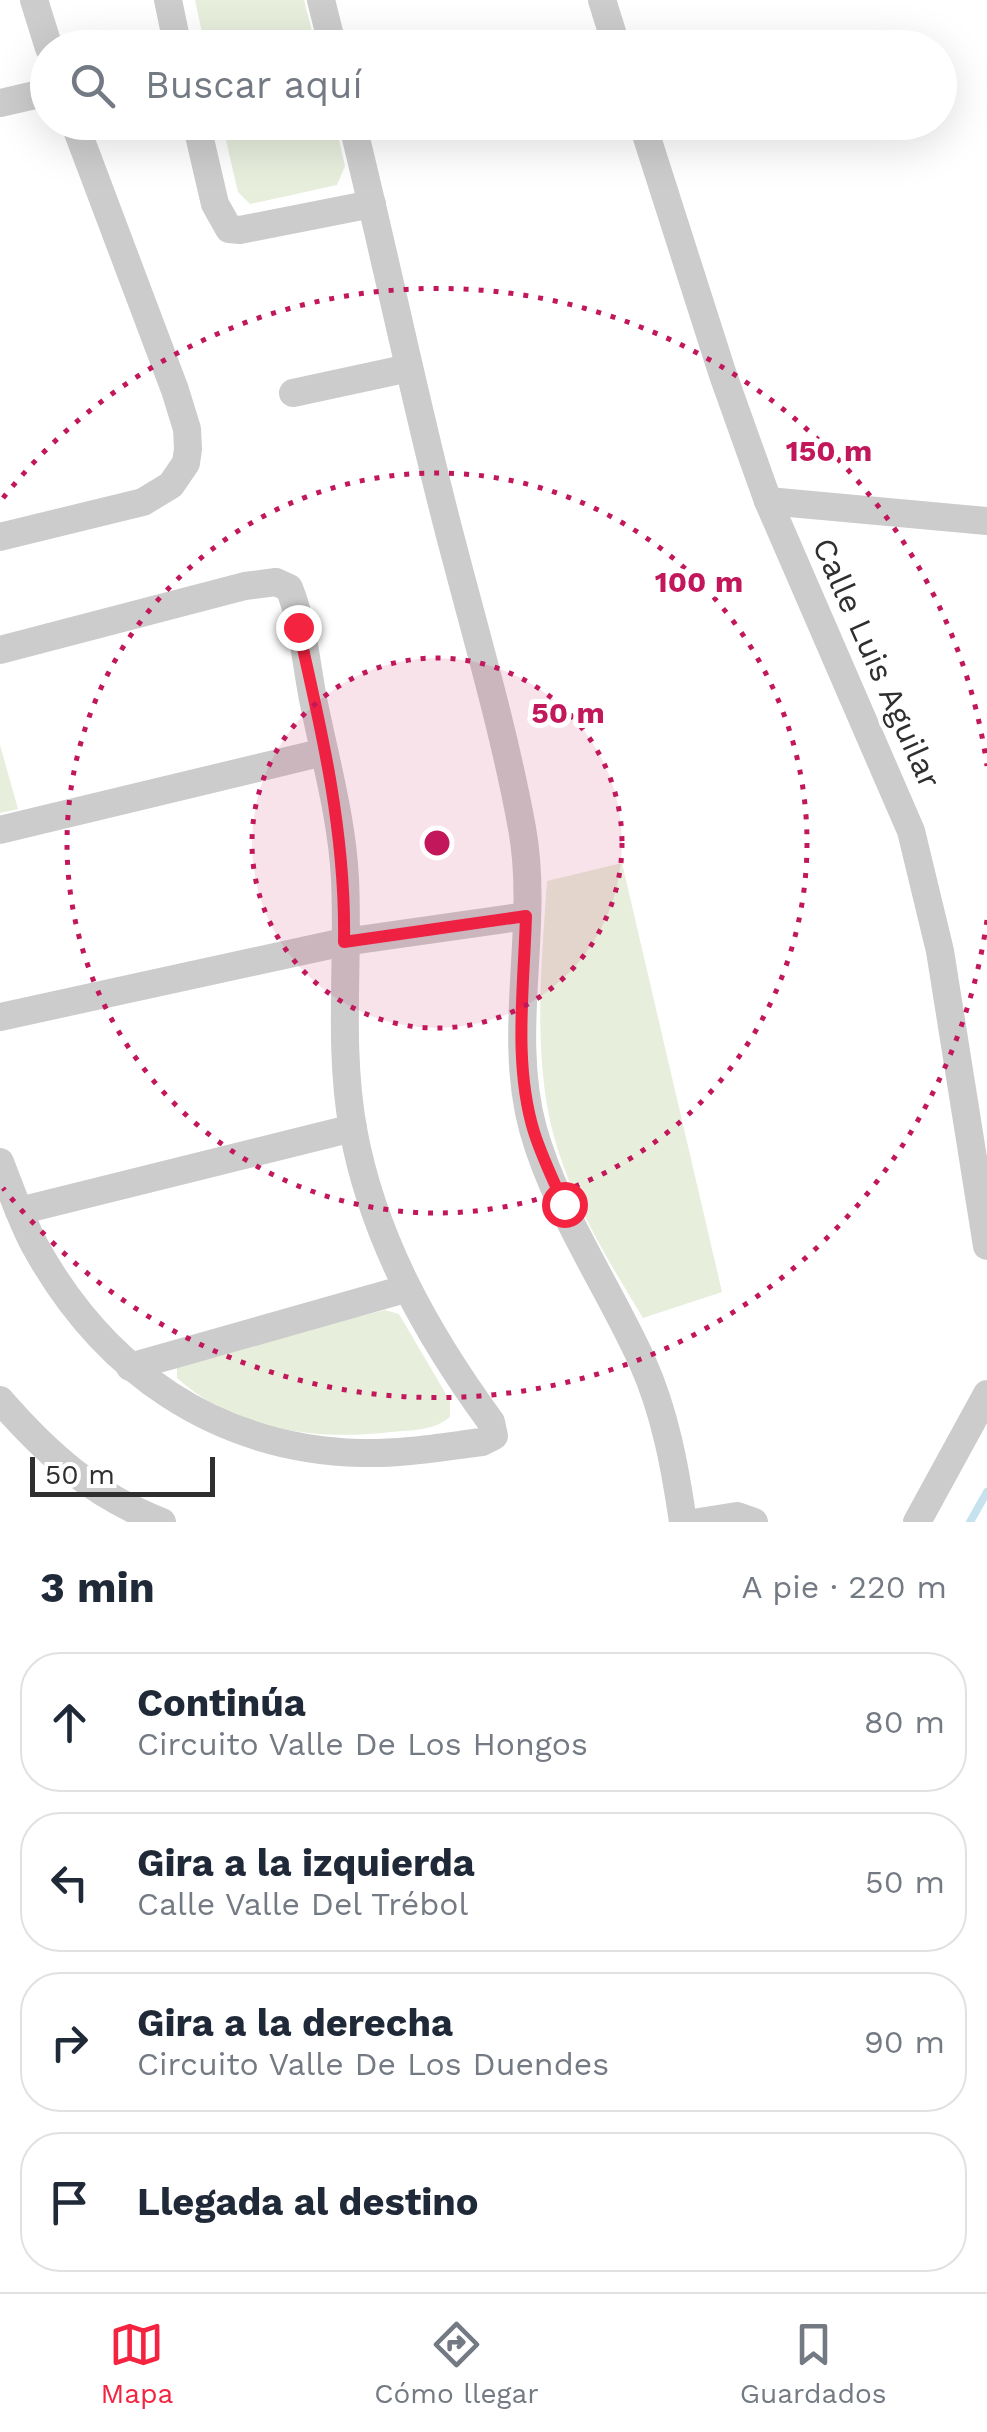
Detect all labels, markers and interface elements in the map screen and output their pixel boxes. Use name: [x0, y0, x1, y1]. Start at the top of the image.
search box: [30, 30, 957, 140]
icon: search: [65, 58, 120, 113]
text: Buscar aquí: [145, 63, 363, 107]
text: 150 m: [786, 433, 872, 468]
street label: Calle Luis Aguilar: [805, 532, 949, 794]
text: 100 m: [655, 564, 743, 599]
route end: [276, 605, 322, 651]
text: 50 m: [531, 695, 605, 730]
centre of rings: [419, 825, 455, 861]
route start: [542, 1182, 588, 1228]
scale bar: [30, 1452, 215, 1496]
text: 50 m: [45, 1458, 115, 1491]
text: 3 min: [40, 1563, 155, 1612]
text: A pie · 220 m: [742, 1568, 947, 1606]
text: Continúa: [137, 1681, 306, 1725]
icon: ahead: [42, 1695, 97, 1750]
text: 80 m: [864, 1703, 945, 1741]
text: Circuito Valle De Los Hongos: [137, 1725, 588, 1763]
text: Gira a la izquierda: [137, 1841, 475, 1885]
icon: left: [42, 1855, 97, 1910]
text: 50 m: [865, 1863, 945, 1901]
text: Calle Valle Del Trébol: [137, 1885, 468, 1923]
text: Gira a la derecha: [137, 2001, 453, 2045]
icon: right: [42, 2015, 97, 2070]
text: 90 m: [864, 2023, 945, 2061]
text: Circuito Valle De Los Duendes: [137, 2045, 609, 2083]
icon: arrive: [42, 2175, 97, 2230]
text: Llegada al destino: [137, 2180, 479, 2224]
tab: Mapa: [100, 2317, 173, 2410]
tab: Cómo llegar: [374, 2317, 539, 2410]
tab: Guardados: [740, 2317, 887, 2410]

